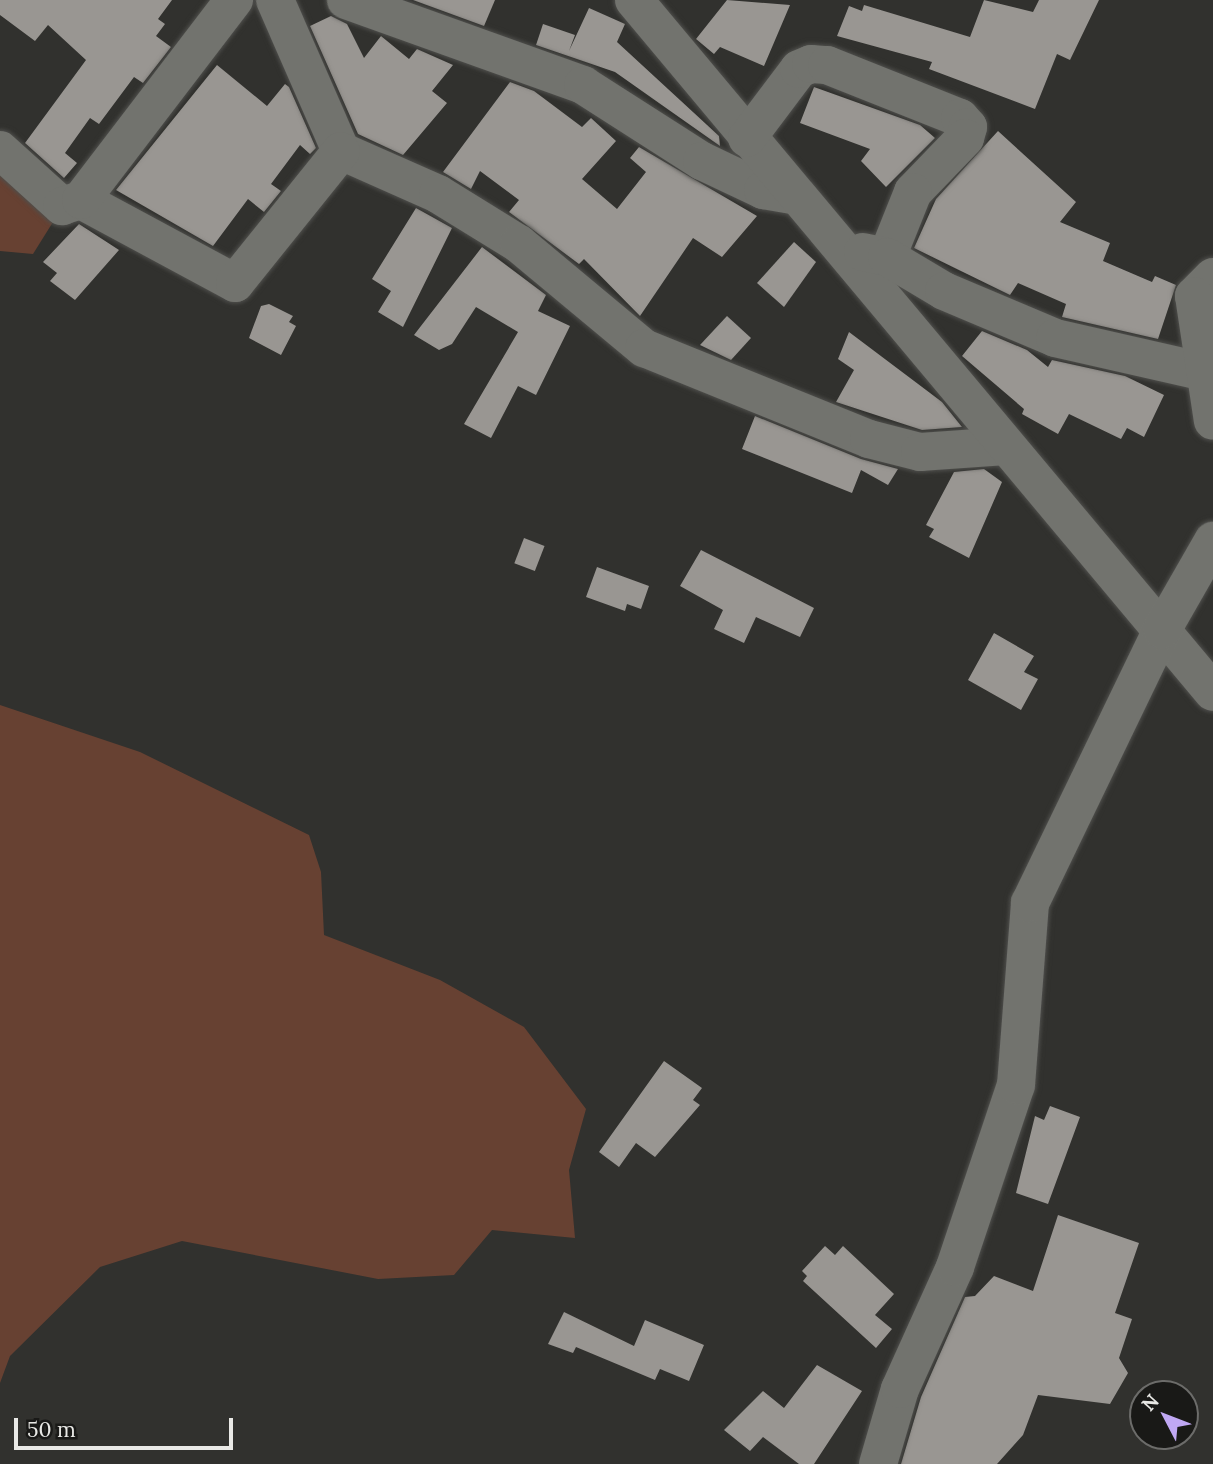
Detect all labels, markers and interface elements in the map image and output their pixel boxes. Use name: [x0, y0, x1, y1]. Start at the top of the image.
north arrow: [1129, 1380, 1199, 1450]
text: N: [1136, 1389, 1164, 1416]
scale bar: [18, 1404, 236, 1448]
text: 50 m: [27, 1416, 76, 1443]

